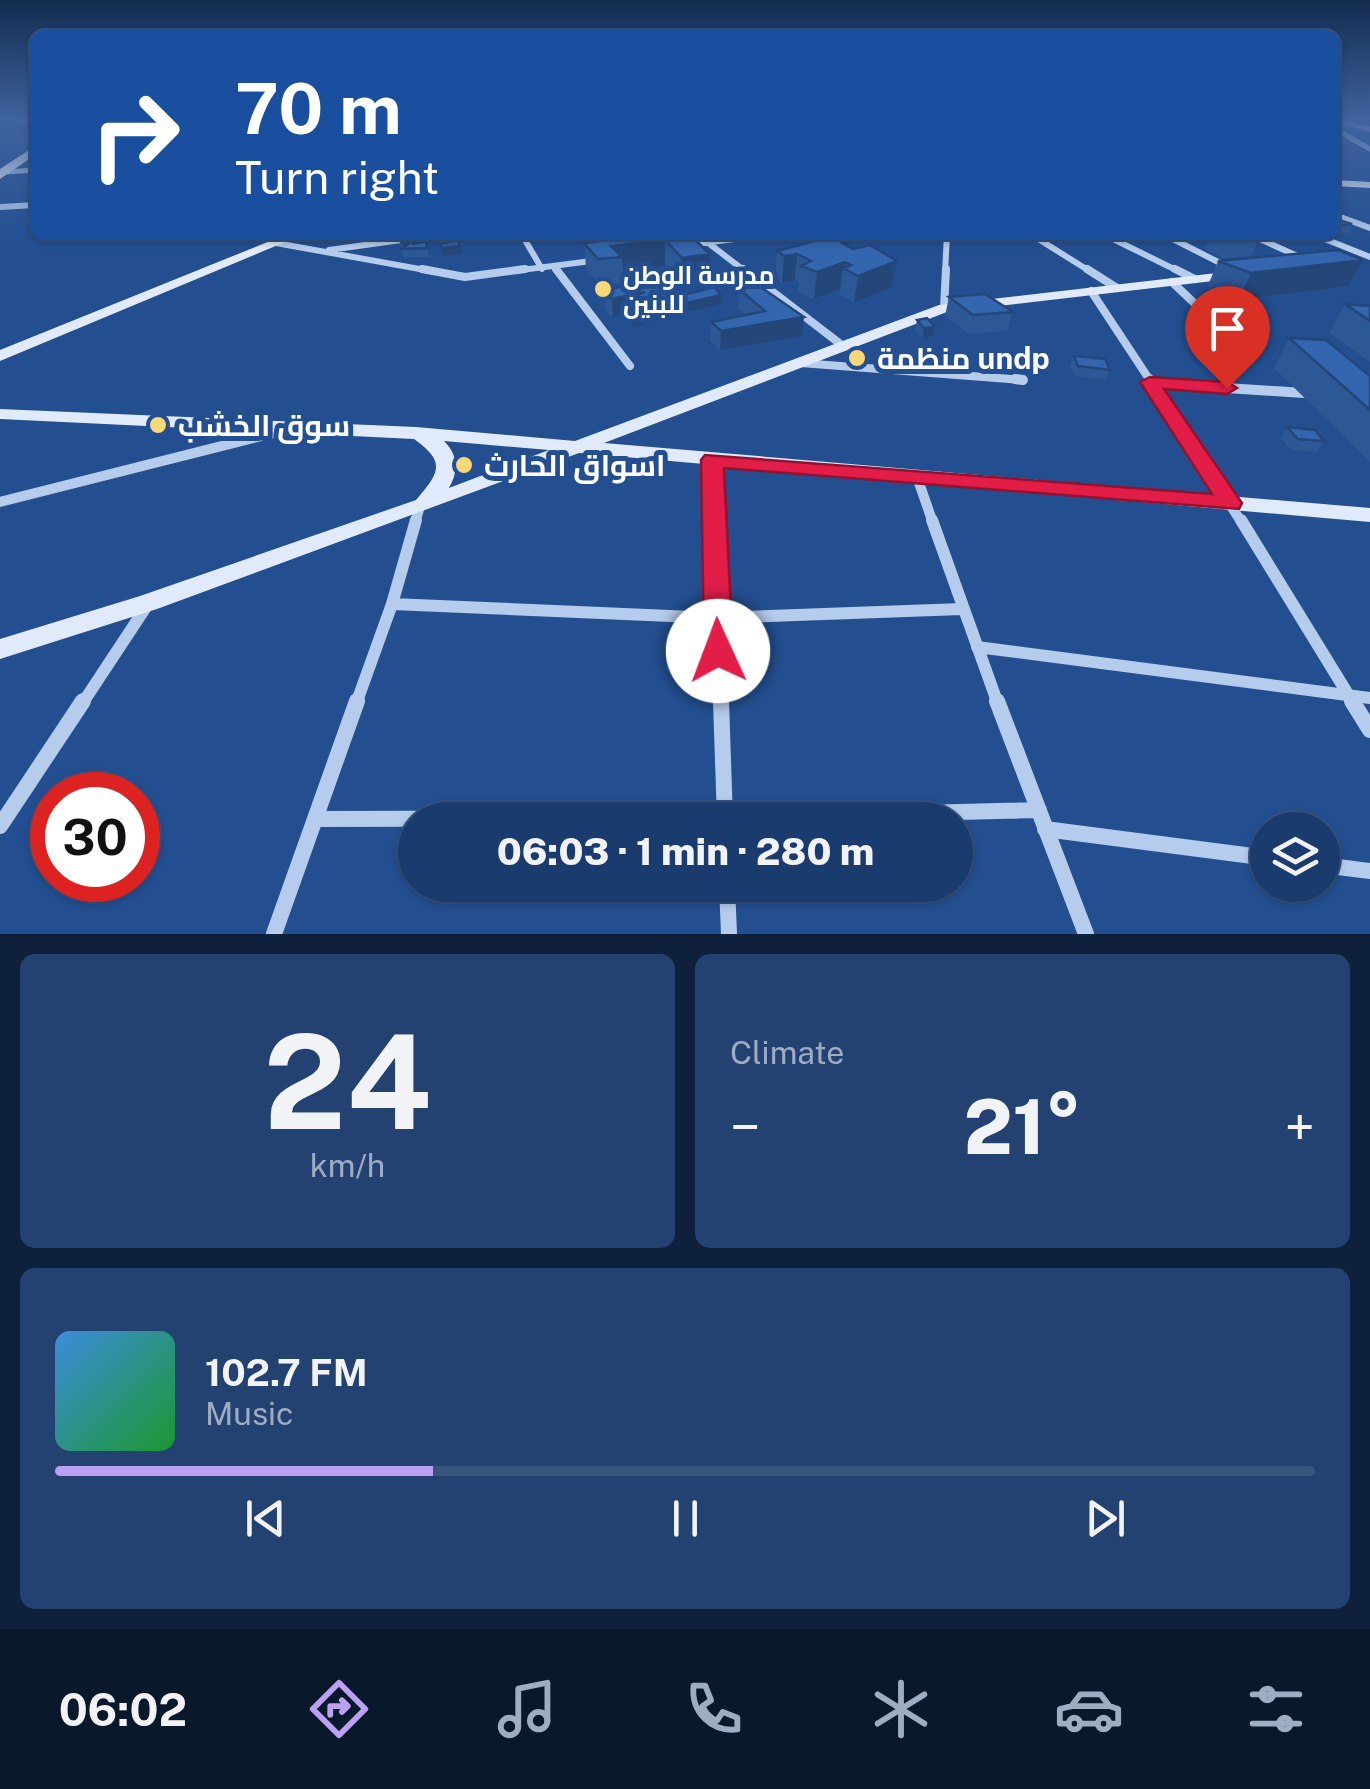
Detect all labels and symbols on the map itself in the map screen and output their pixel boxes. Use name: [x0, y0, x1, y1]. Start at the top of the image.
place label: مدرسة الوطن للبنين: [623, 260, 775, 319]
marker: مدرسة الوطن للبنين: [592, 278, 614, 300]
pin: [1185, 286, 1270, 389]
place label: منظمة undp: [877, 340, 1050, 376]
marker: منظمة undp: [846, 347, 868, 369]
place label: سوق الخشب: [178, 407, 350, 444]
marker: سوق الخشب: [147, 414, 169, 436]
place label: اسواق الحارث: [484, 447, 665, 484]
marker: اسواق الحارث: [453, 454, 475, 476]
position arrow: [666, 599, 770, 703]
speed limit sign: 30: [30, 772, 160, 902]

